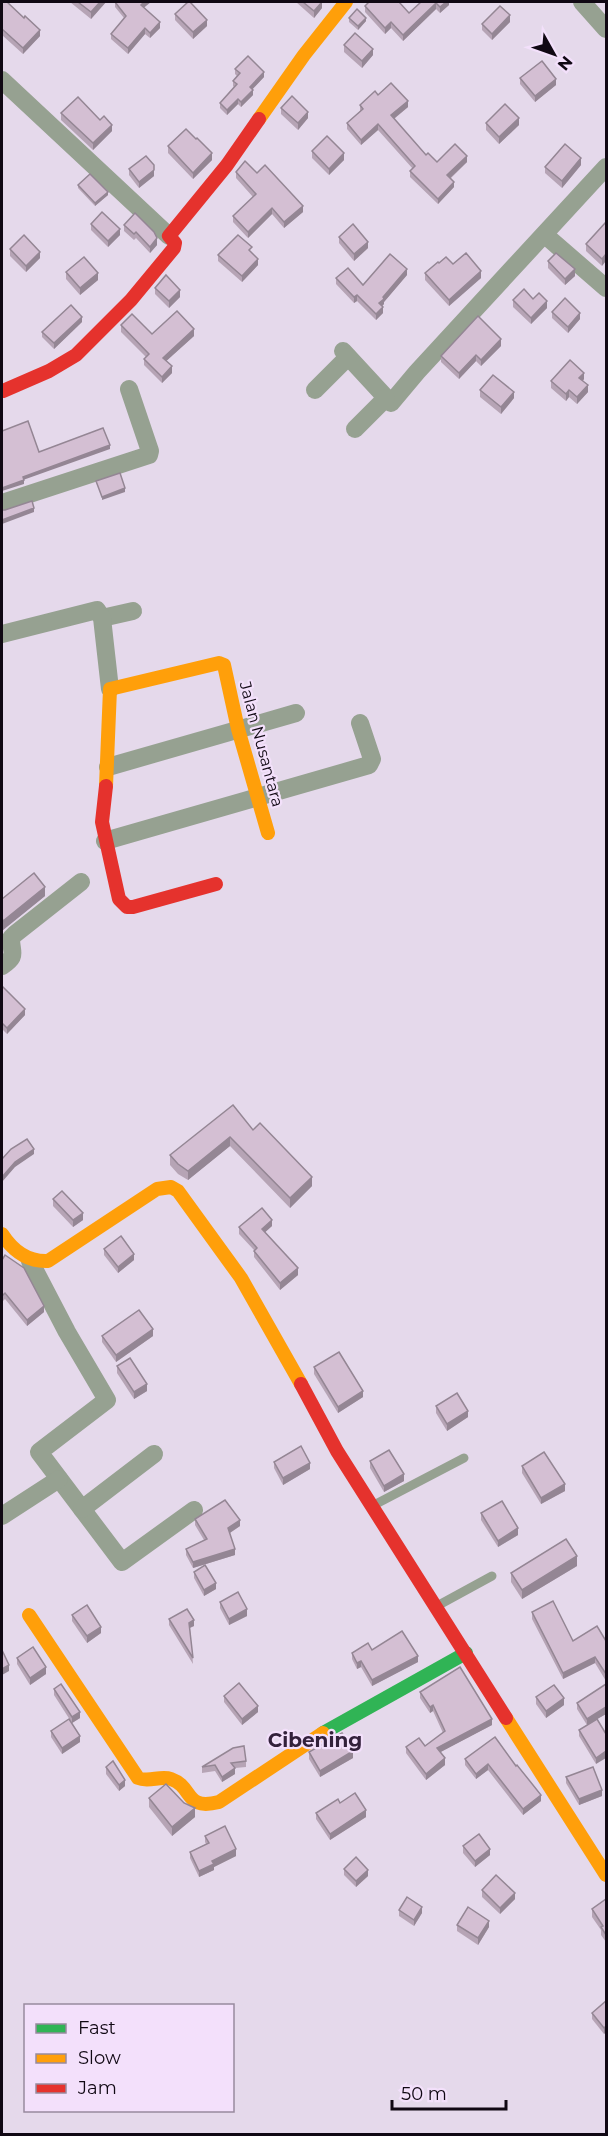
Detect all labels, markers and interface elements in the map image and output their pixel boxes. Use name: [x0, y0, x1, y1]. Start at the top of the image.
north arrow: [524, 24, 584, 84]
text: N: [554, 52, 577, 74]
street label: Jalan Nusantara: [235, 678, 287, 809]
district label: Cibening: [268, 1728, 362, 1752]
legend: [24, 2004, 234, 2112]
text: Fast: [78, 2017, 116, 2039]
text: Slow: [78, 2047, 121, 2069]
scale bar: [392, 2073, 506, 2111]
text: Jam: [77, 2077, 117, 2099]
text: 50 m: [401, 2083, 447, 2105]

